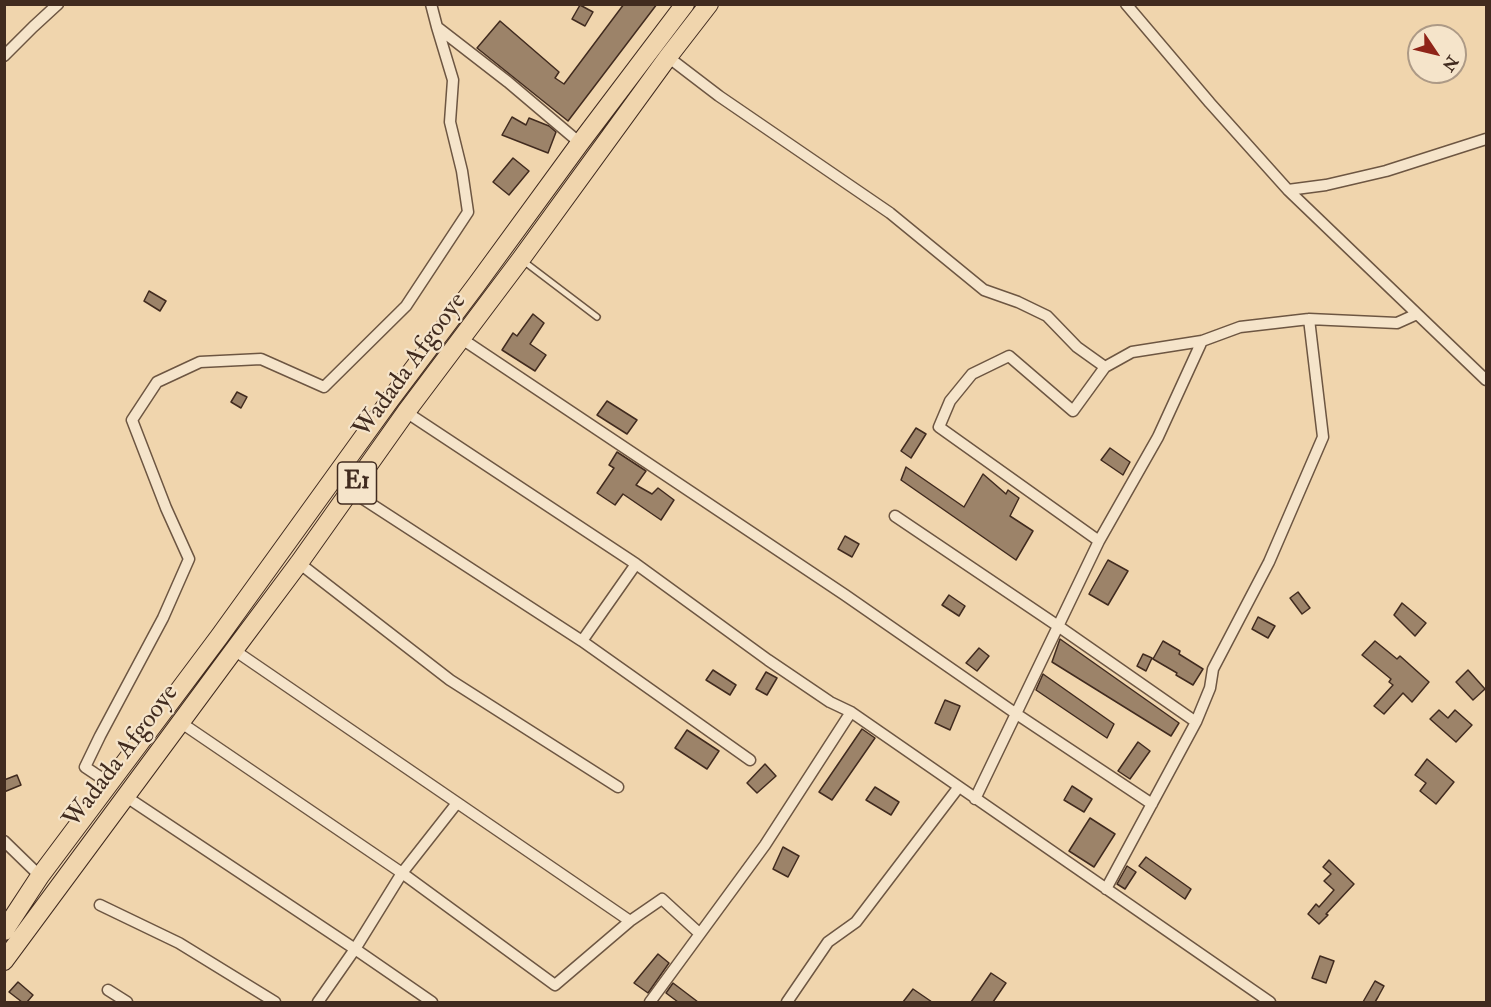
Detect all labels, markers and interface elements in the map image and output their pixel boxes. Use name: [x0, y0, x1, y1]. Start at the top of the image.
north arrow: [1407, 24, 1467, 84]
text: N: [1438, 52, 1462, 75]
street label: Wadada Afgooye: [348, 287, 474, 445]
road number: E1: [338, 462, 376, 504]
street label: Wadada Afgooye: [58, 679, 186, 835]

